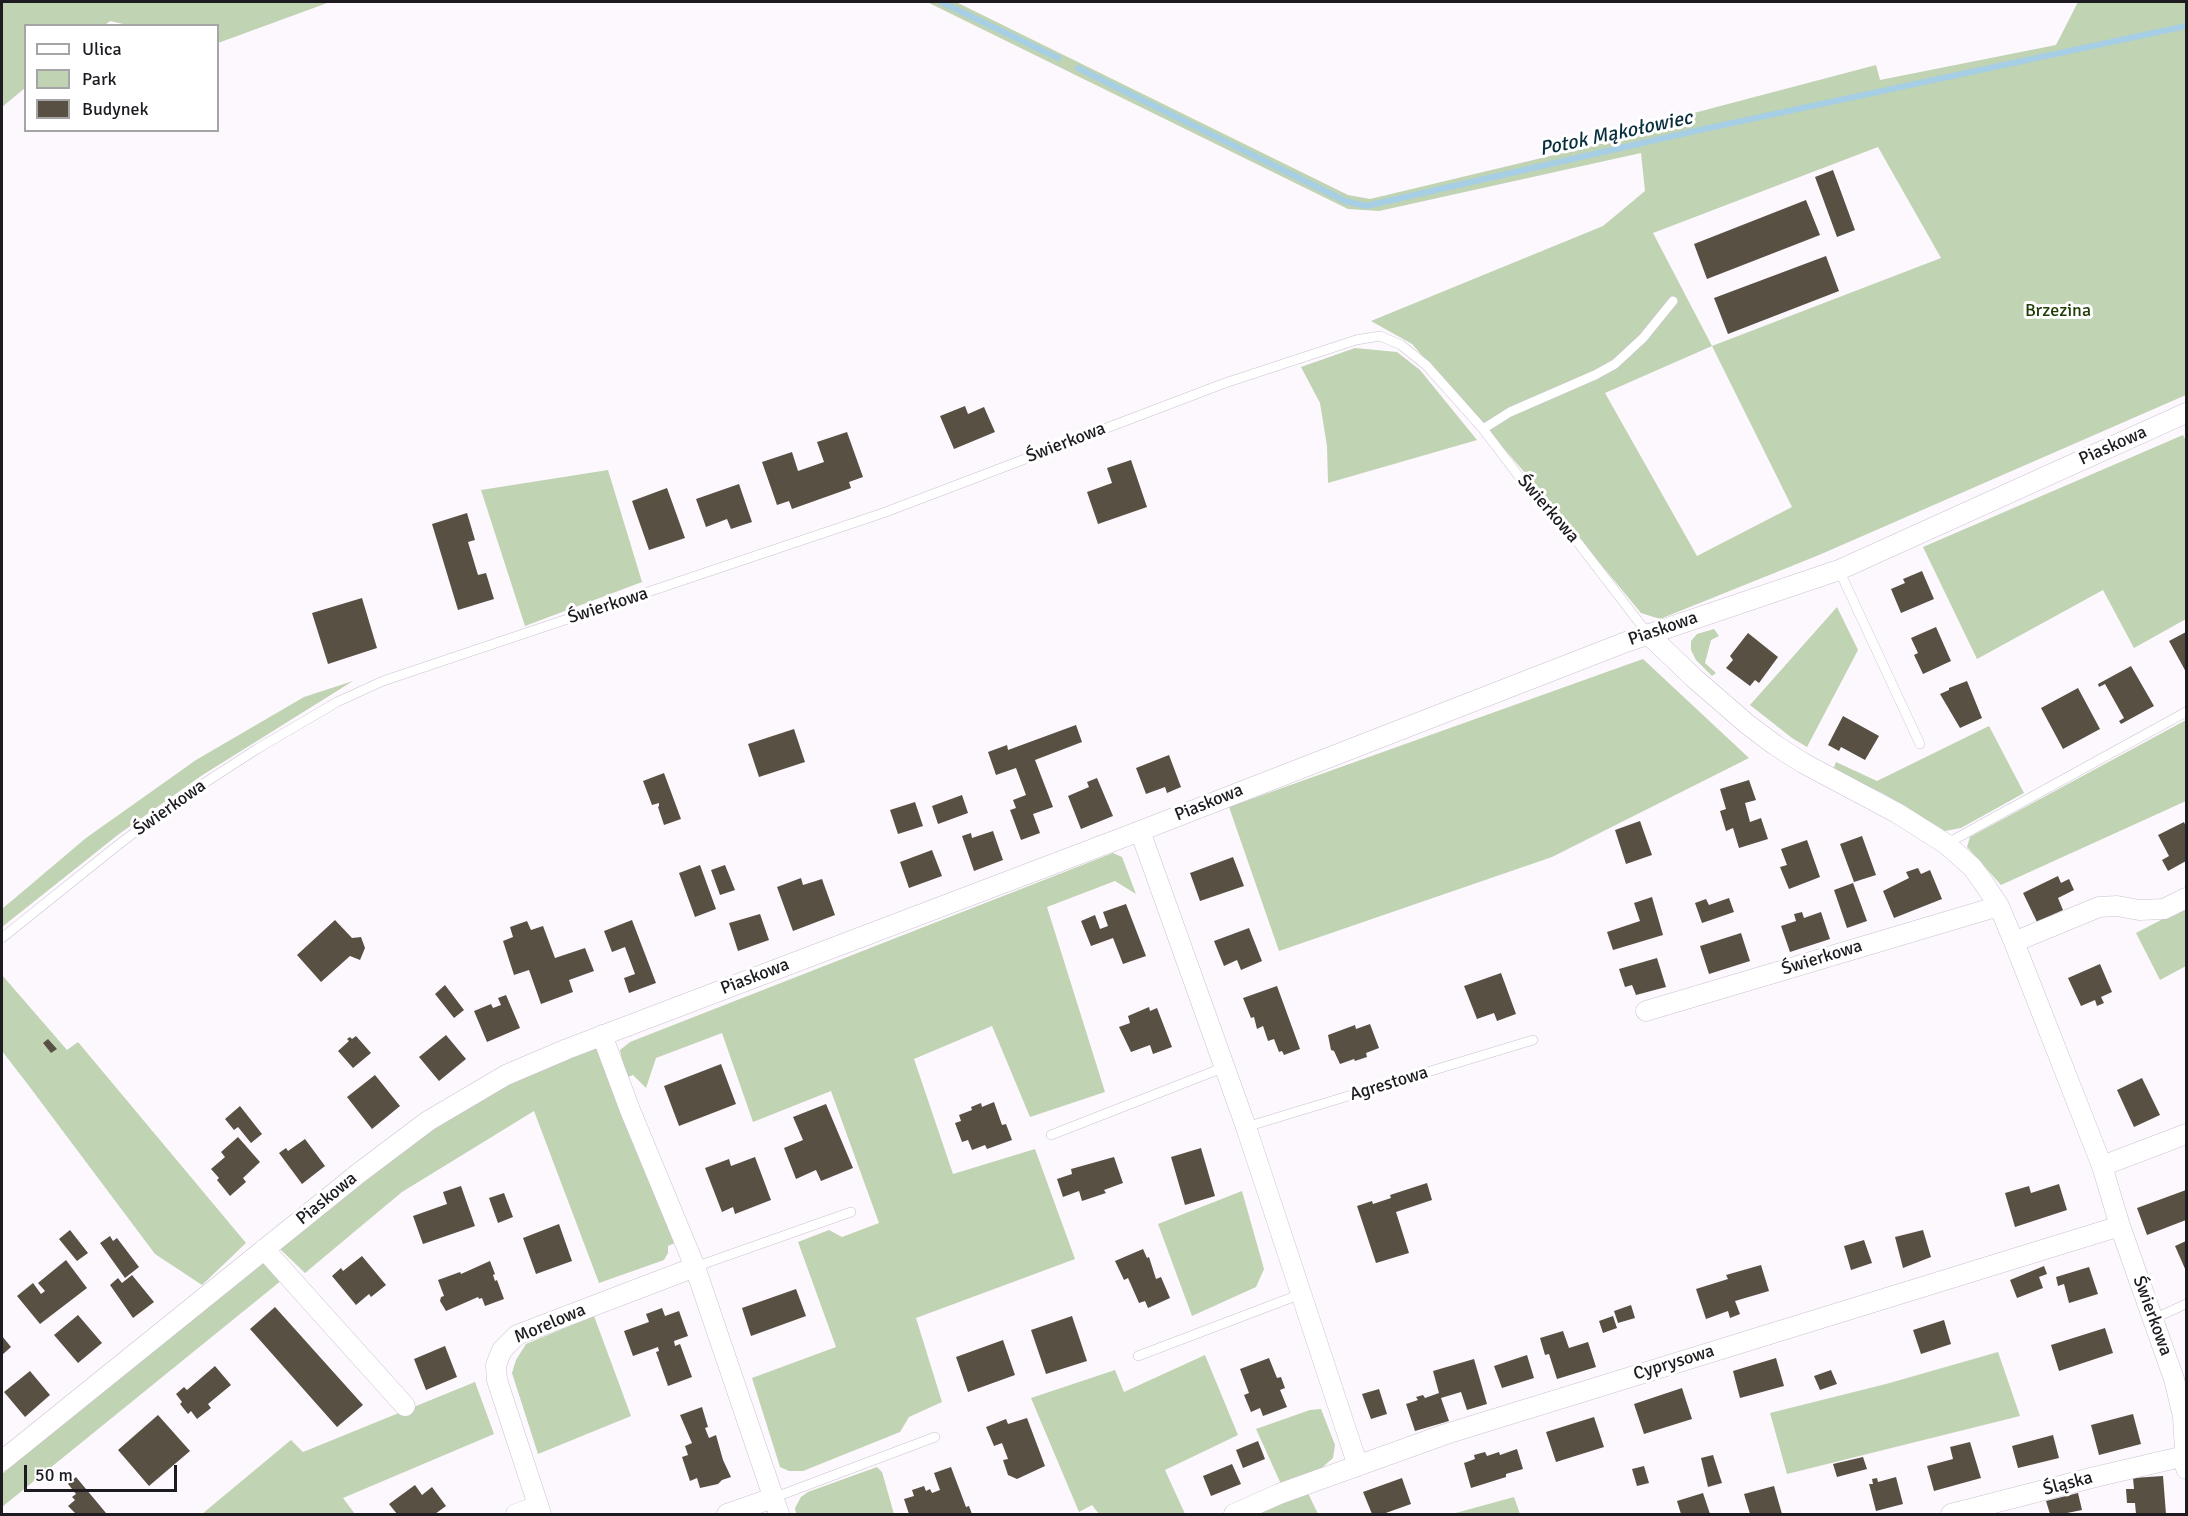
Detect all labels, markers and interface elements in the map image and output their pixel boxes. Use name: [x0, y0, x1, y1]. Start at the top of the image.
legend: [24, 24, 219, 132]
text: Ulica: [82, 38, 122, 60]
text: Park: [82, 68, 117, 90]
text: Budynek: [82, 98, 149, 120]
water label: Potok Mąkołowiec: [1537, 106, 1695, 162]
park label: Brzezina: [2025, 300, 2091, 322]
street label: Świerkowa: [1023, 418, 1109, 468]
street label: Piaskowa: [2076, 422, 2150, 470]
street label: Świerkowa: [1513, 471, 1583, 547]
street label: Świerkowa: [565, 583, 651, 629]
street label: Piaskowa: [1625, 607, 1701, 651]
street label: Świerkowa: [130, 775, 210, 841]
street label: Piaskowa: [1172, 780, 1246, 826]
street label: Świerkowa: [1779, 936, 1865, 980]
street label: Piaskowa: [718, 954, 792, 1000]
street label: Agrestowa: [1347, 1062, 1431, 1106]
street label: Piaskowa: [292, 1168, 362, 1230]
street label: Świerkowa: [2128, 1273, 2176, 1359]
street label: Morelowa: [511, 1299, 589, 1349]
street label: Cyprysowa: [1631, 1340, 1717, 1386]
scale bar: [27, 1453, 180, 1491]
text: 50 m: [35, 1464, 73, 1486]
street label: Śląska: [2041, 1467, 2095, 1501]

